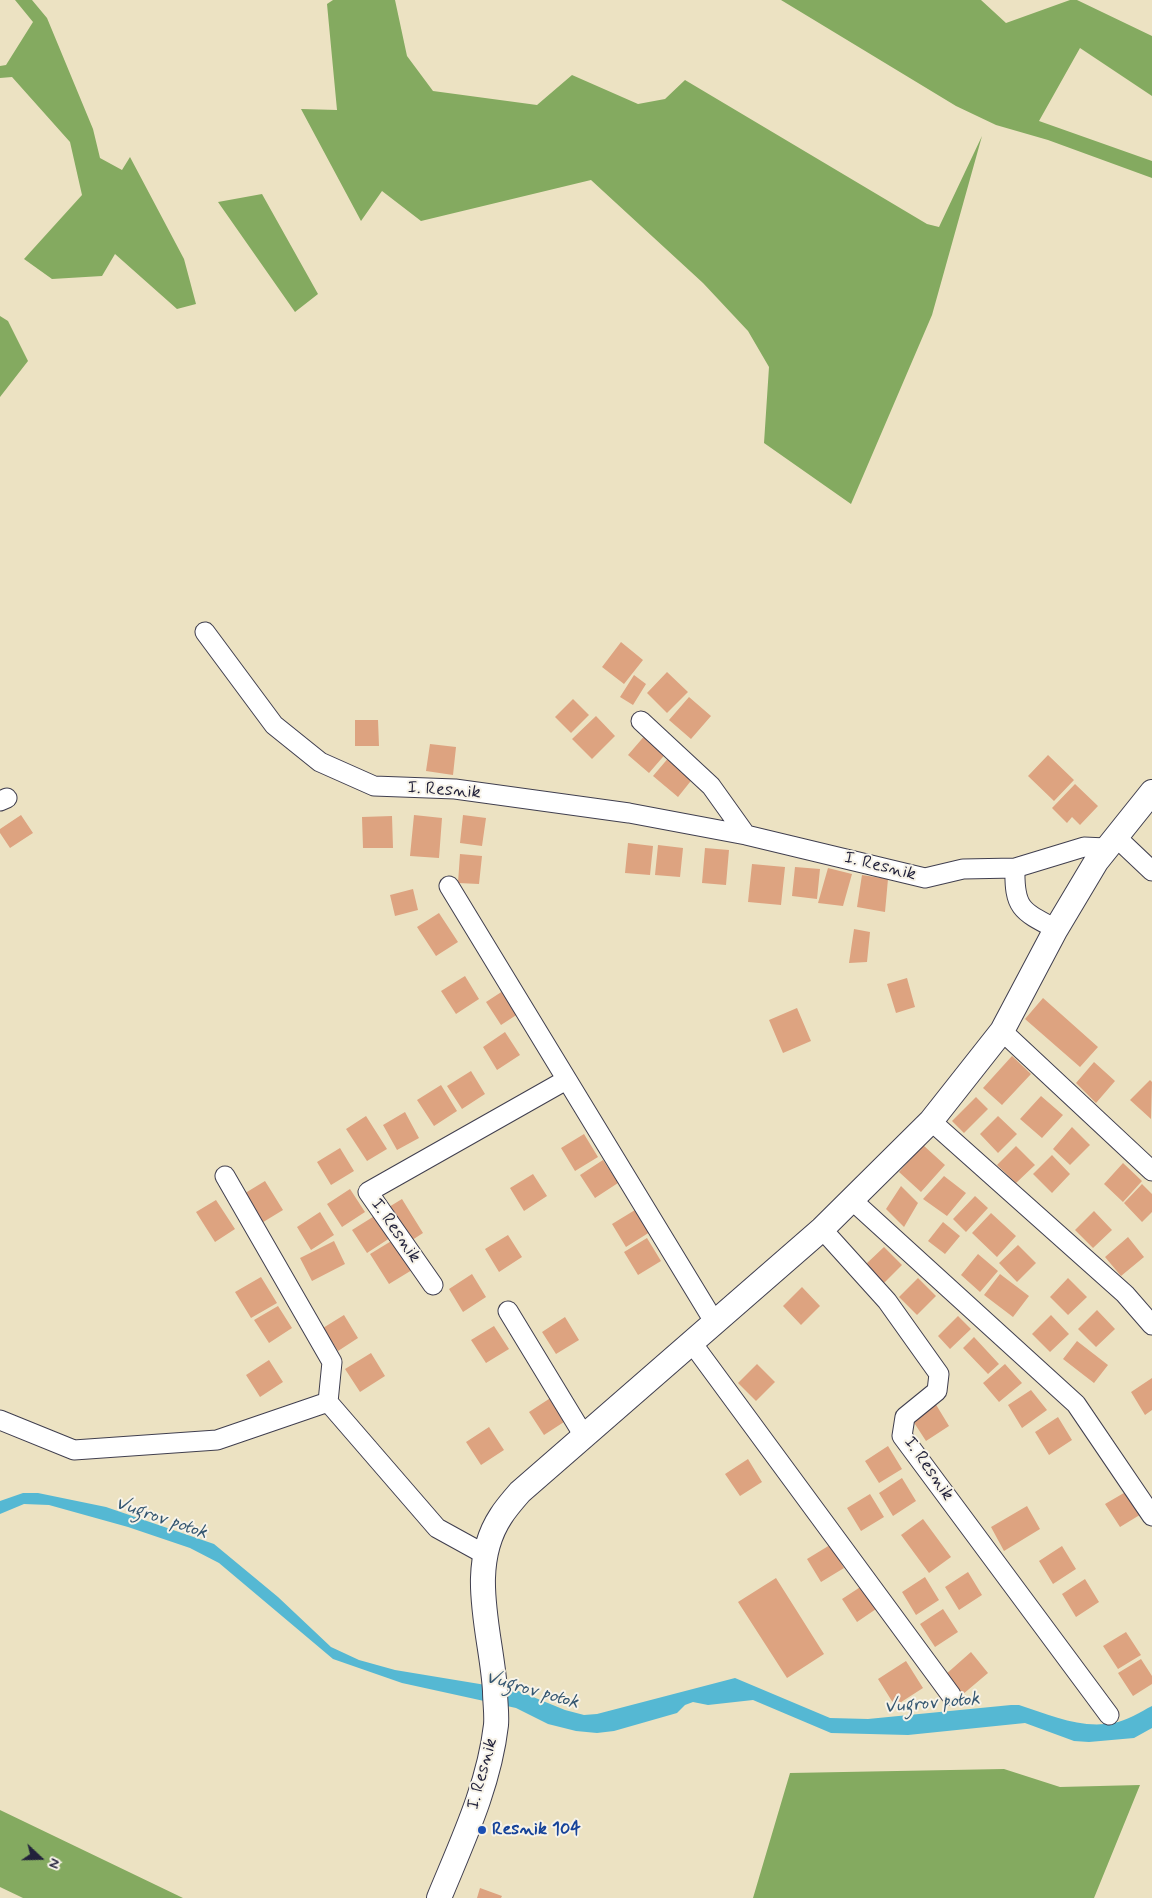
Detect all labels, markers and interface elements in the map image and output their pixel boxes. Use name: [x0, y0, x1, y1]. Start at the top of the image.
street label: I. Resnik: [407, 778, 481, 804]
street label: I. Resnik: [842, 848, 918, 886]
street label: I. Resnik: [365, 1195, 425, 1267]
street label: I. Resnik: [898, 1433, 958, 1505]
water label: Vugrov potok: [112, 1493, 210, 1545]
water label: Vugrov potok: [483, 1667, 581, 1715]
water label: Vugrov potok: [883, 1688, 981, 1720]
street label: I. Resnik: [463, 1736, 503, 1812]
place label: Resnik 104: [492, 1819, 581, 1841]
marker: Resnik 104: [476, 1824, 488, 1836]
north arrow: [15, 1833, 65, 1883]
text: N: [44, 1856, 64, 1871]

